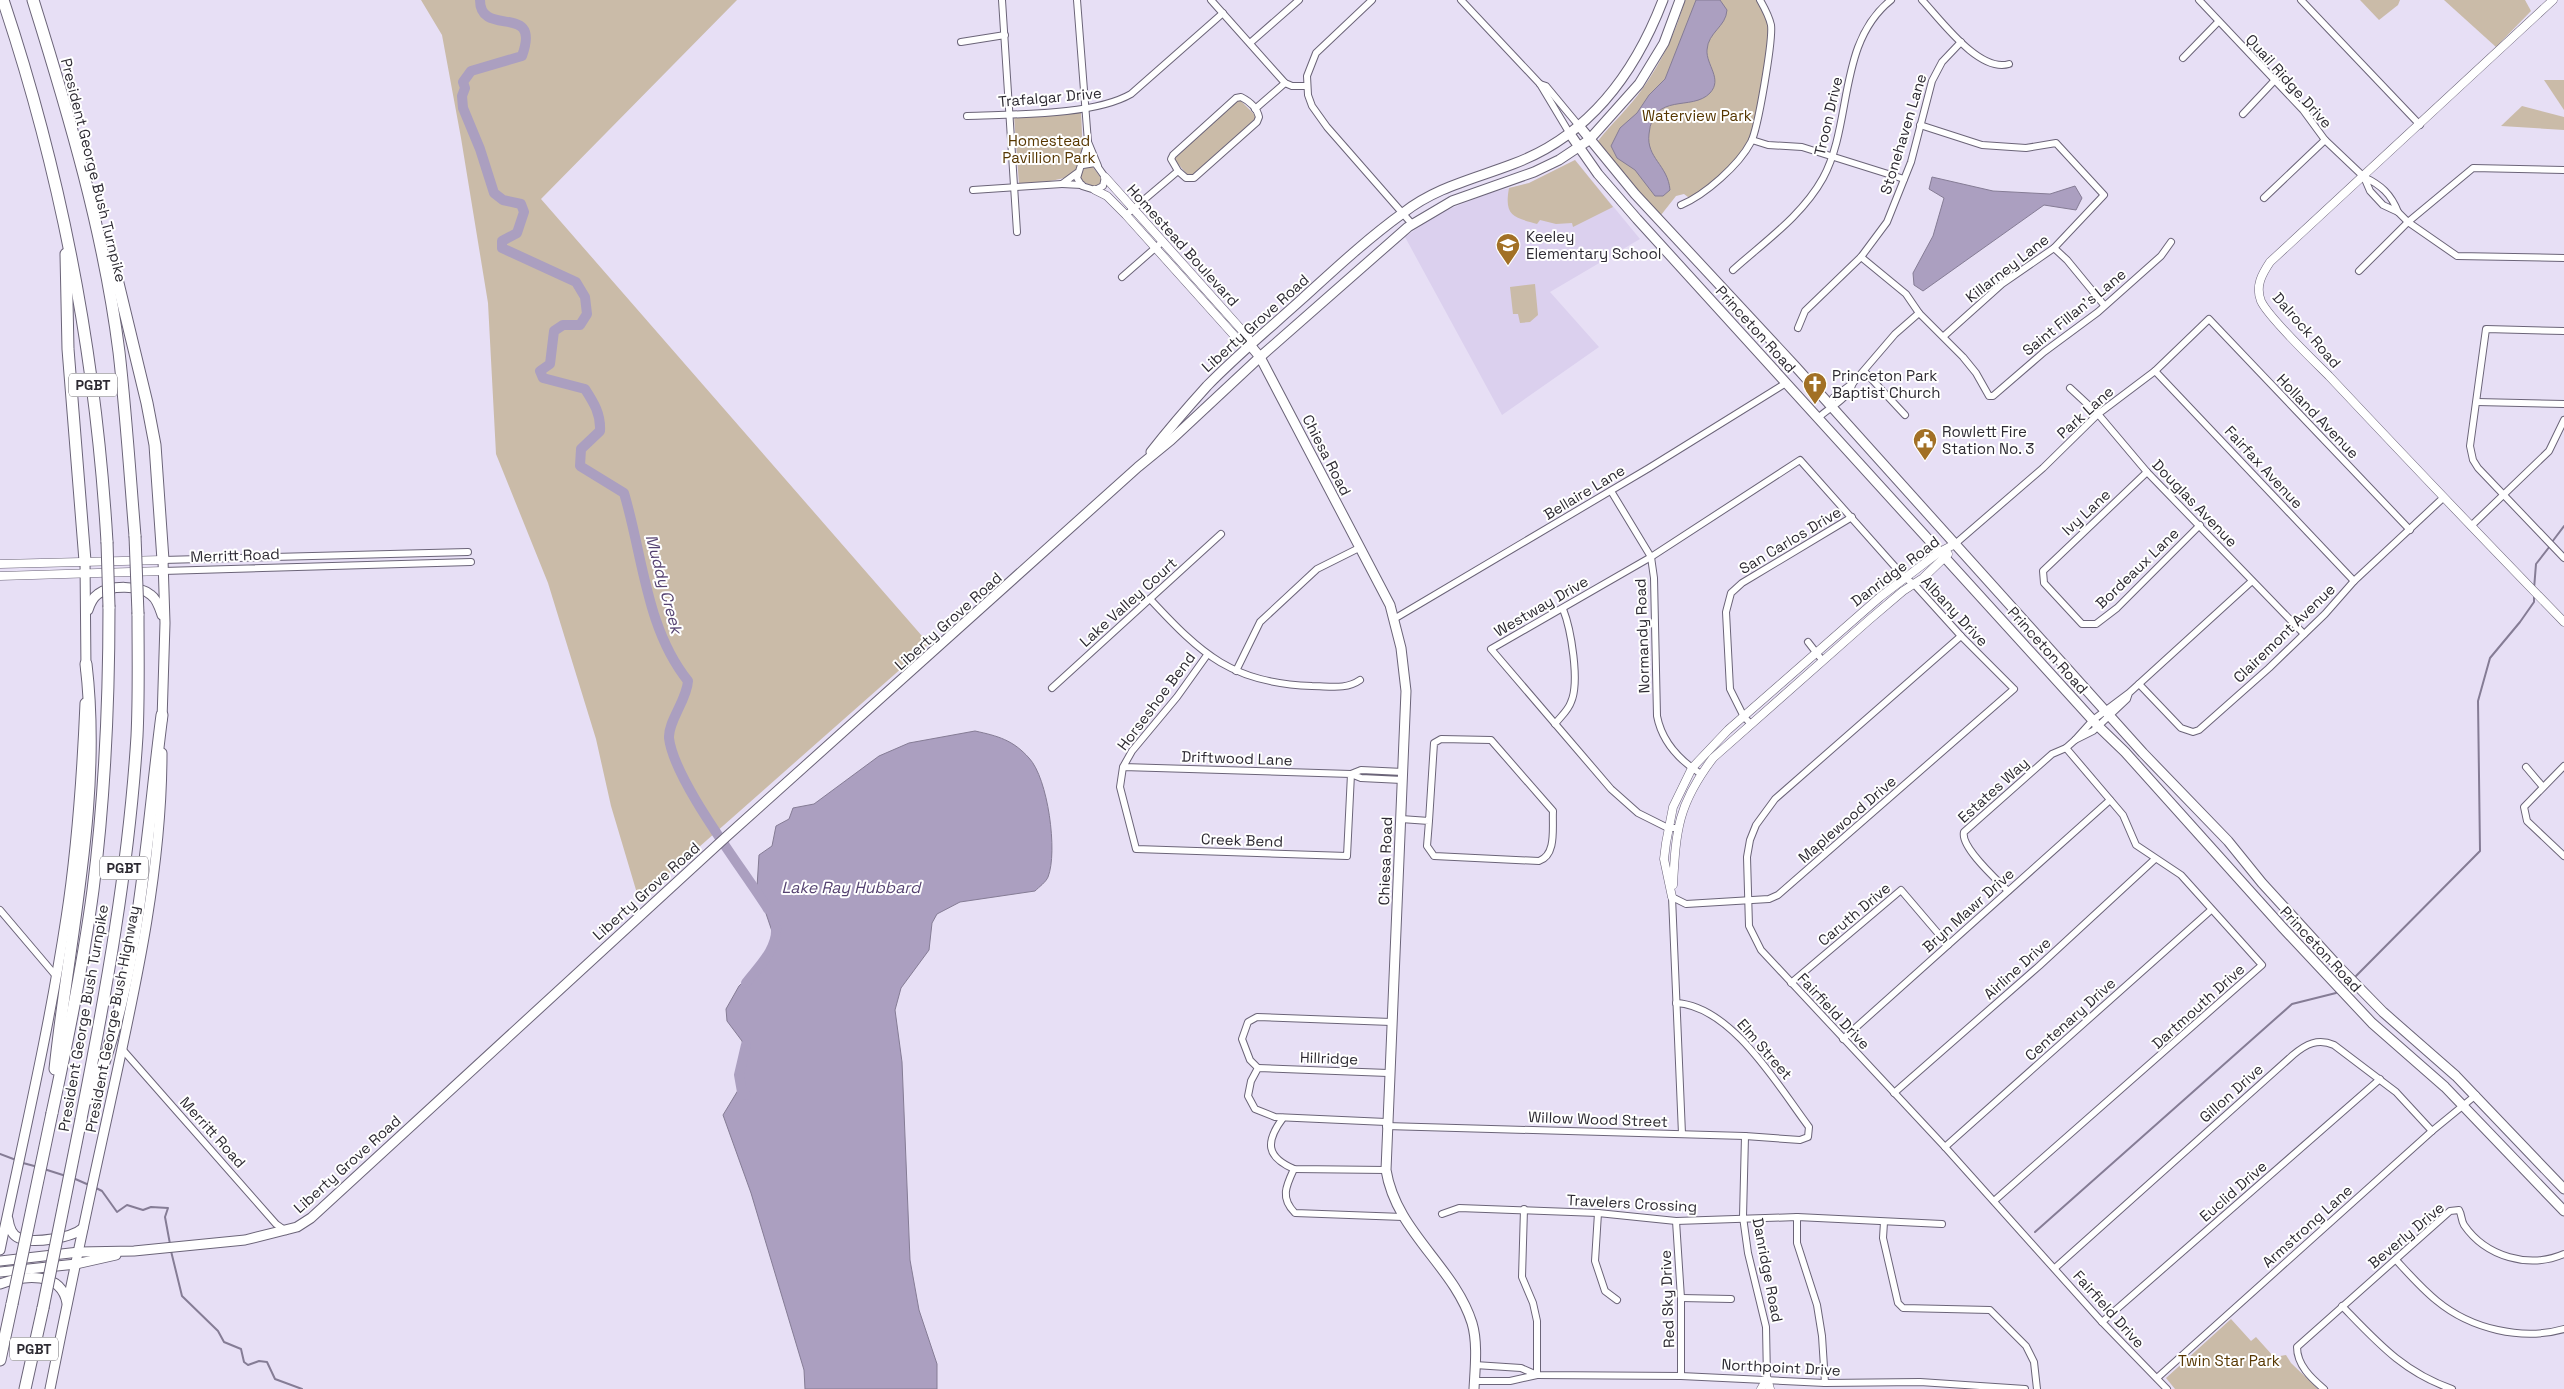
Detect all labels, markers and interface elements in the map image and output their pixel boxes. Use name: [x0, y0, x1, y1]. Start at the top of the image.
street label: Quail Ridge Drive: [2242, 30, 2336, 132]
street label: President George Bush Turnpike: [57, 56, 131, 284]
street label: Stonehaven Lane: [1876, 71, 1930, 197]
street label: Troon Drive: [1810, 74, 1846, 157]
street label: Trafalgar Drive: [998, 83, 1103, 111]
park label: Waterview Park: [1642, 106, 1752, 125]
park label: Homestead Pavillion Park: [1002, 131, 1096, 167]
street label: Homestead Boulevard: [1123, 180, 1243, 310]
place label: Keeley Elementary School: [1526, 227, 1662, 263]
street label: Killarney Lane: [1962, 230, 2053, 306]
school or university icon: Keeley Elementary School: [1495, 232, 1521, 266]
street label: Saint Fillan's Lane: [2018, 264, 2130, 360]
street label: Liberty Grove Road: [1198, 270, 1312, 376]
street label: Princeton Road: [1712, 281, 1800, 377]
street label: Dalrock Road: [2269, 288, 2345, 372]
place label: Princeton Park Baptist Church: [1832, 366, 1940, 402]
street label: Holland Avenue: [2273, 370, 2363, 462]
church icon: Princeton Park Baptist Church: [1802, 371, 1828, 405]
road number: PGBT: [69, 374, 117, 396]
street label: Park Lane: [2053, 381, 2117, 442]
street label: Chiesa Road: [1298, 411, 1356, 499]
place label: Rowlett Fire Station No. 3: [1942, 422, 2034, 458]
street label: Fairfax Avenue: [2221, 422, 2307, 513]
public building icon: Rowlett Fire Station No. 3: [1912, 427, 1938, 461]
street label: Douglas Avenue: [2148, 455, 2242, 551]
street label: Bellaire Lane: [1540, 460, 1628, 524]
street label: Ivy Lane: [2058, 485, 2114, 539]
street label: San Carlos Drive: [1736, 502, 1844, 578]
street label: Bordeaux Lane: [2091, 523, 2183, 612]
water label: Muddy Creek: [641, 532, 688, 638]
street label: Danridge Road: [1847, 532, 1943, 610]
street label: Merritt Road: [190, 544, 280, 566]
street label: Lake Valley Court: [1075, 553, 1181, 651]
street label: Liberty Grove Road: [891, 568, 1005, 674]
street label: Westway Drive: [1490, 571, 1592, 641]
street label: Albany Drive: [1918, 572, 1993, 650]
street label: Normandy Road: [1630, 578, 1654, 694]
street label: Clairemont Avenue: [2229, 579, 2339, 687]
street label: Princeton Road: [2004, 602, 2092, 698]
street label: Horseshoe Bend: [1113, 648, 1199, 754]
street label: Driftwood Lane: [1181, 747, 1293, 769]
street label: Estates Way: [1954, 753, 2032, 827]
street label: Maplewood Drive: [1794, 771, 1900, 867]
street label: Chiesa Road: [1374, 816, 1396, 906]
street label: Creek Bend: [1201, 829, 1283, 851]
street label: Liberty Grove Road: [589, 838, 703, 944]
road number: PGBT: [100, 856, 148, 880]
street label: Bryn Mawr Drive: [1918, 864, 2018, 956]
water label: Lake Ray Hubbard: [782, 877, 922, 898]
street label: Caruth Drive: [1814, 878, 1894, 950]
street label: Princeton Road: [2276, 902, 2366, 996]
street label: President George Bush Turnpike: [54, 903, 112, 1133]
street label: President George Bush Highway: [81, 904, 143, 1134]
street label: Airline Drive: [1979, 933, 2055, 1003]
street label: Dartmouth Drive: [2148, 959, 2248, 1053]
street label: Fairfield Drive: [1794, 969, 1874, 1053]
street label: Centenary Drive: [2021, 973, 2119, 1065]
street label: Elm Street: [1733, 1015, 1797, 1083]
street label: Hillridge: [1299, 1047, 1359, 1069]
street label: Gillon Drive: [2195, 1059, 2267, 1127]
street label: Merritt Road: [176, 1092, 250, 1172]
street label: Willow Wood Street: [1528, 1107, 1668, 1131]
street label: Liberty Grove Road: [290, 1111, 404, 1217]
street label: Euclid Drive: [2195, 1156, 2271, 1226]
street label: Armstrong Lane: [2258, 1180, 2356, 1271]
street label: Travelers Crossing: [1566, 1190, 1698, 1216]
street label: Beverly Drive: [2364, 1198, 2448, 1272]
street label: Danridge Road: [1749, 1216, 1787, 1324]
street label: Red Sky Drive: [1656, 1250, 1678, 1348]
street label: Fairfield Drive: [2069, 1266, 2149, 1352]
road number: PGBT: [10, 1338, 58, 1360]
park label: Twin Star Park: [2178, 1351, 2280, 1370]
street label: Northpoint Drive: [1721, 1354, 1841, 1380]

